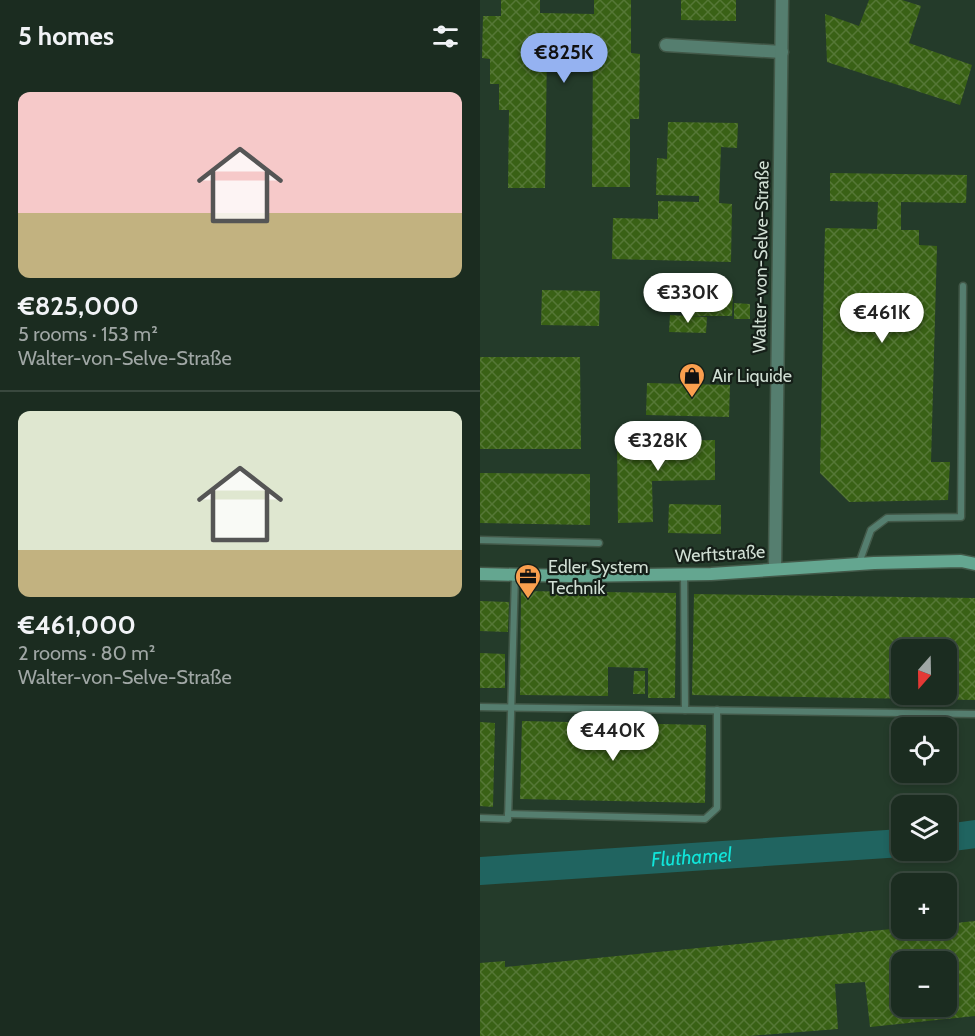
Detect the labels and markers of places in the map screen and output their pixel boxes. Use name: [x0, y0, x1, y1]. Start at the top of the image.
pin: €825K: [522, 33, 606, 84]
pin: €330K: [646, 273, 730, 324]
pin: €461K: [840, 293, 924, 344]
shop icon: Air Liquide: [677, 361, 707, 399]
place label: Air Liquide: [712, 365, 792, 387]
pin: €328K: [616, 421, 700, 472]
place label: Edler System Technik: [548, 556, 648, 599]
office icon: Edler System Technik: [513, 562, 543, 600]
pin: €440K: [571, 711, 655, 762]

